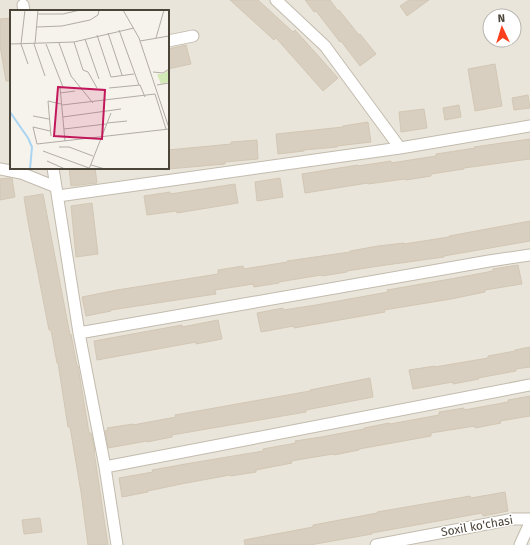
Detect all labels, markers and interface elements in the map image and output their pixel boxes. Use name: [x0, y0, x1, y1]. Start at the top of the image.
north arrow: [482, 8, 522, 48]
inset map: [10, 10, 169, 169]
text: N: [497, 12, 505, 25]
street label: Soxil ko'chasi: [440, 513, 514, 539]

